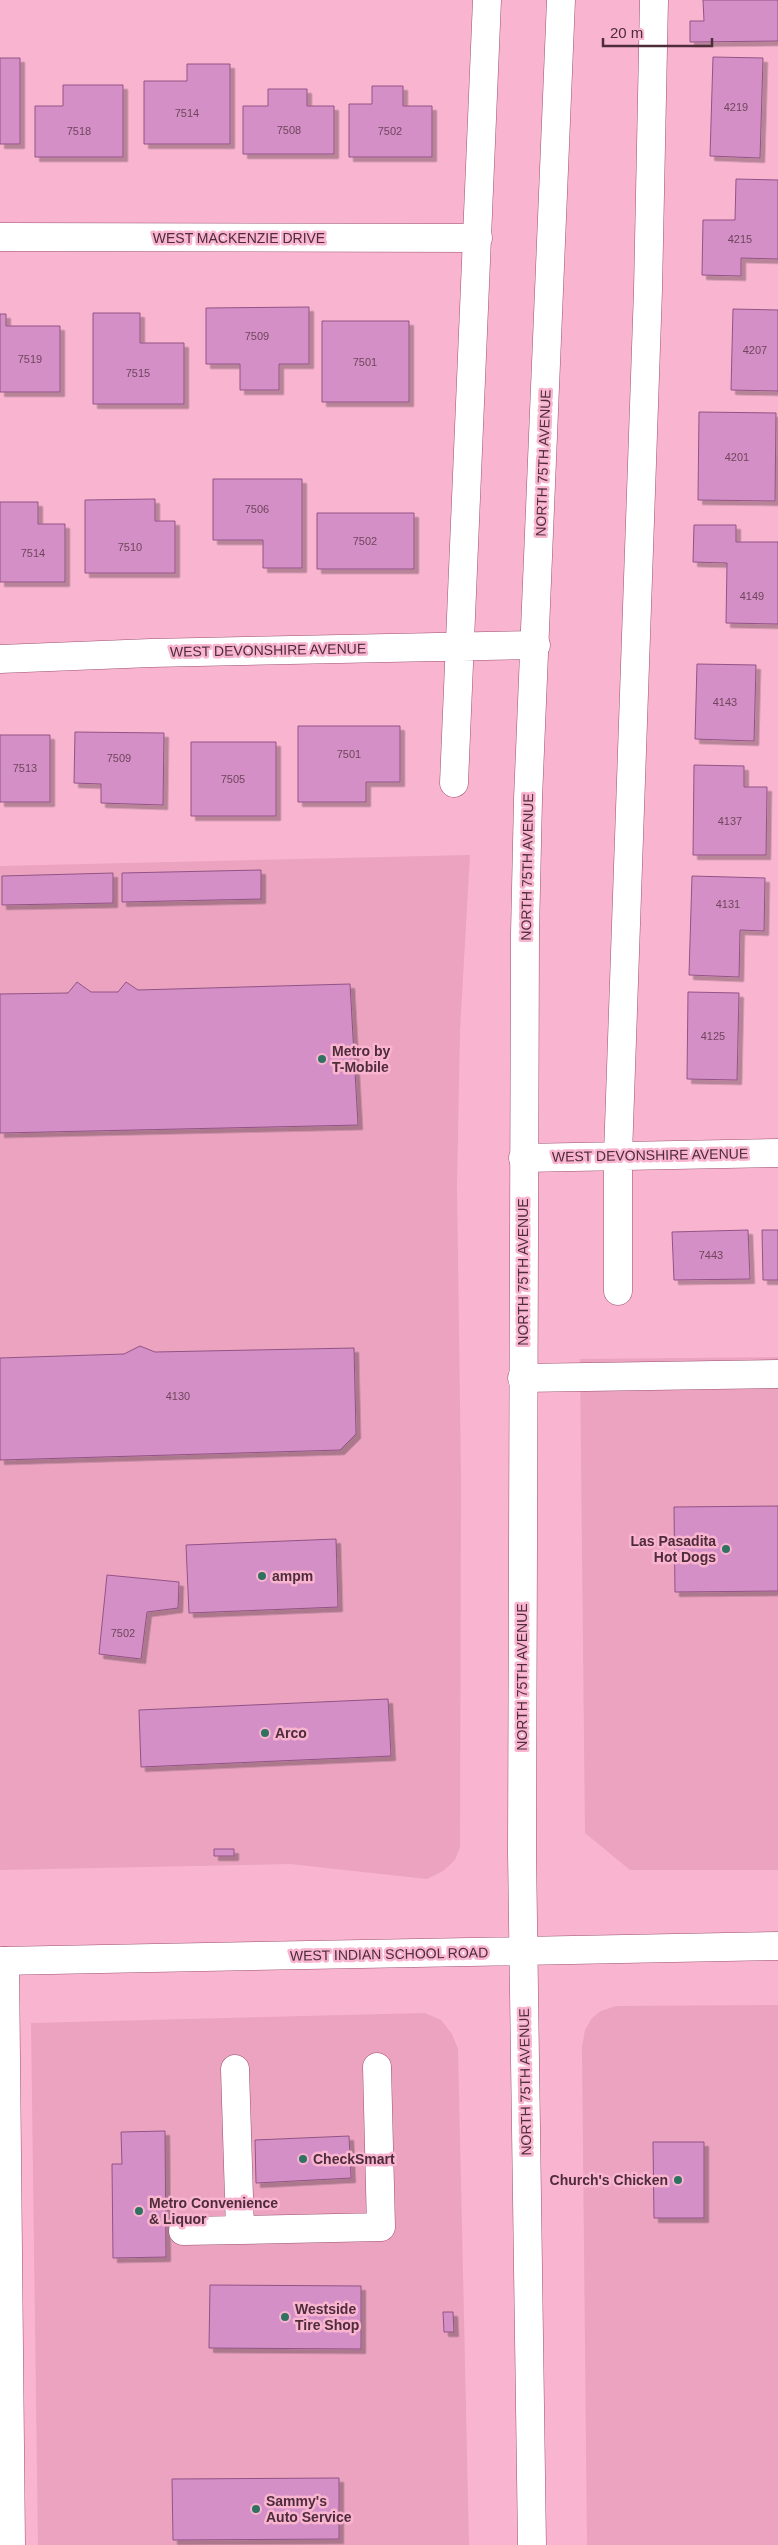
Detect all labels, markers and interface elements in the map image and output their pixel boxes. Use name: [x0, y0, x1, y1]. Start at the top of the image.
scale bar: [603, 15, 712, 47]
text: 20 m: [610, 24, 643, 41]
house number: 4219: [724, 101, 748, 113]
house number: 7514: [175, 107, 199, 119]
house number: 7508: [277, 124, 301, 136]
house number: 7518: [67, 125, 91, 137]
house number: 7502: [378, 125, 402, 137]
street label: WEST MACKENZIE DRIVE: [153, 230, 325, 246]
house number: 4215: [728, 233, 752, 245]
house number: 7509: [245, 330, 269, 342]
house number: 4207: [743, 344, 767, 356]
house number: 7519: [18, 353, 42, 365]
house number: 7501: [353, 356, 377, 368]
house number: 7515: [126, 367, 150, 379]
street label: NORTH 75TH AVENUE: [532, 389, 554, 537]
house number: 4201: [725, 451, 749, 463]
house number: 7506: [245, 503, 269, 515]
house number: 7502: [353, 535, 377, 547]
house number: 7510: [118, 541, 142, 553]
house number: 7514: [21, 547, 45, 559]
house number: 4149: [740, 590, 764, 602]
street label: WEST DEVONSHIRE AVENUE: [170, 640, 366, 660]
house number: 4143: [713, 696, 737, 708]
house number: 7501: [337, 748, 361, 760]
house number: 7509: [107, 752, 131, 764]
house number: 7513: [13, 762, 37, 774]
house number: 7505: [221, 773, 245, 785]
street label: NORTH 75TH AVENUE: [518, 793, 536, 941]
house number: 4137: [718, 815, 742, 827]
house number: 4131: [716, 898, 740, 910]
house number: 4125: [701, 1030, 725, 1042]
place label: Metro by T-Mobile: [332, 1043, 391, 1075]
marker: Metro by T-Mobile: [316, 1053, 328, 1065]
street label: WEST DEVONSHIRE AVENUE: [552, 1145, 748, 1165]
street label: NORTH 75TH AVENUE: [515, 1198, 531, 1346]
house number: 7443: [699, 1249, 723, 1261]
house number: 4130: [166, 1390, 190, 1402]
place label: Las Pasadita Hot Dogs: [630, 1533, 716, 1565]
marker: Las Pasadita Hot Dogs: [720, 1543, 732, 1555]
place label: ampm: [272, 1568, 313, 1584]
marker: ampm: [256, 1570, 268, 1582]
street label: NORTH 75TH AVENUE: [514, 1603, 530, 1751]
house number: 7502: [111, 1627, 135, 1639]
place label: Arco: [275, 1725, 307, 1741]
marker: Arco: [259, 1727, 271, 1739]
street label: WEST INDIAN SCHOOL ROAD: [290, 1944, 488, 1964]
street label: NORTH 75TH AVENUE: [516, 2008, 534, 2156]
place label: CheckSmart: [313, 2151, 395, 2167]
marker: CheckSmart: [297, 2153, 309, 2165]
place label: Church's Chicken: [550, 2172, 668, 2188]
marker: Church's Chicken: [672, 2174, 684, 2186]
place label: Metro Convenience & Liquor: [149, 2195, 278, 2227]
marker: Metro Convenience & Liquor: [133, 2205, 145, 2217]
place label: Westside Tire Shop: [295, 2301, 359, 2333]
marker: Westside Tire Shop: [279, 2311, 291, 2323]
place label: Sammy's Auto Service: [266, 2493, 352, 2525]
marker: Sammy's Auto Service: [250, 2503, 262, 2515]

